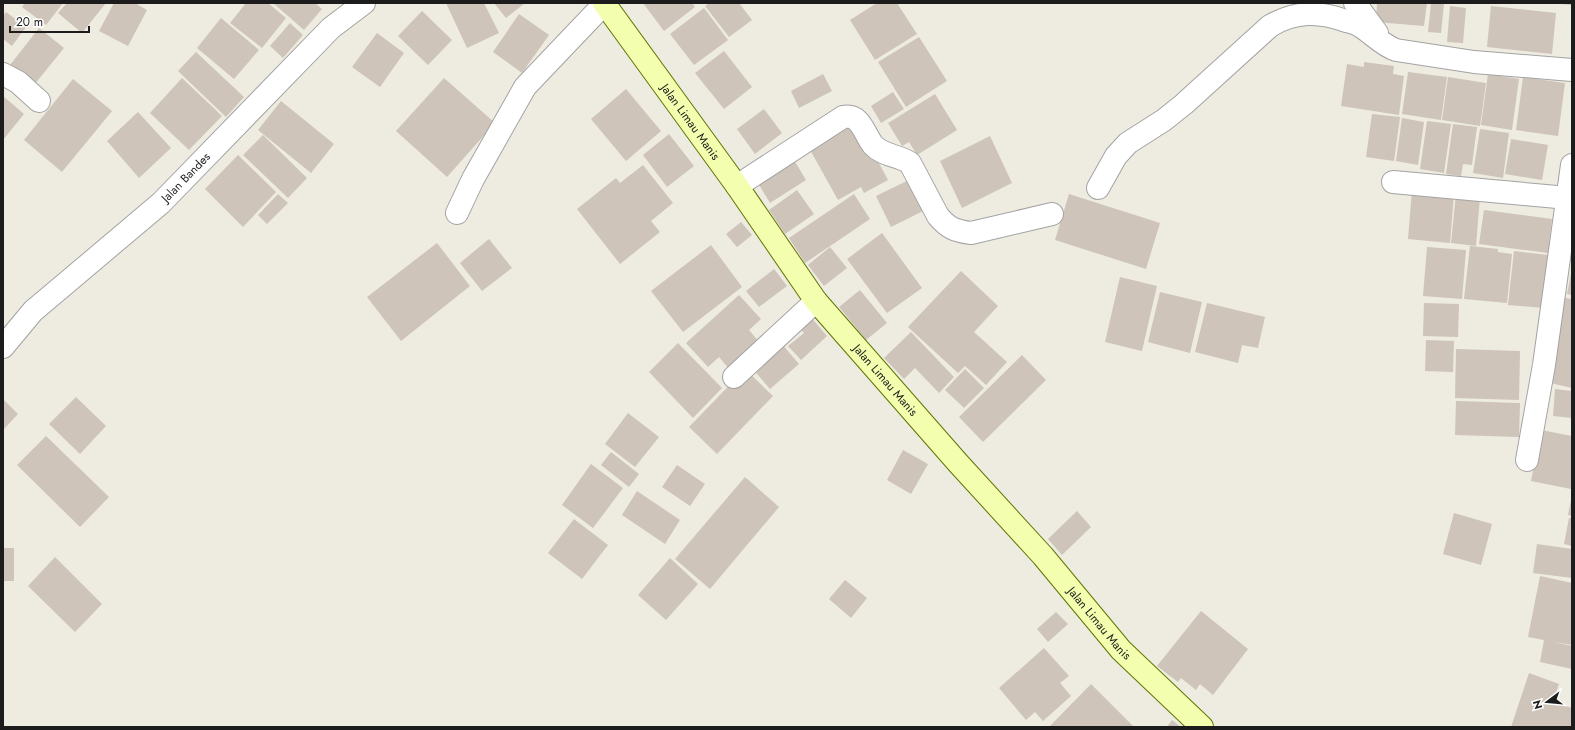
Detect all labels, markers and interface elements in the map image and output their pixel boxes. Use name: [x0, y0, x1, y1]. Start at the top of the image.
scale bar: [10, 8, 89, 34]
text: 20 m: [16, 13, 43, 31]
street label: Jalan Limau Manis: [655, 78, 724, 164]
street label: Jalan Bandes: [156, 148, 215, 208]
street label: Jalan Limau Manis: [847, 339, 922, 420]
street label: Jalan Limau Manis: [1062, 581, 1135, 664]
north arrow: [1527, 682, 1567, 722]
text: N: [1528, 698, 1546, 711]

